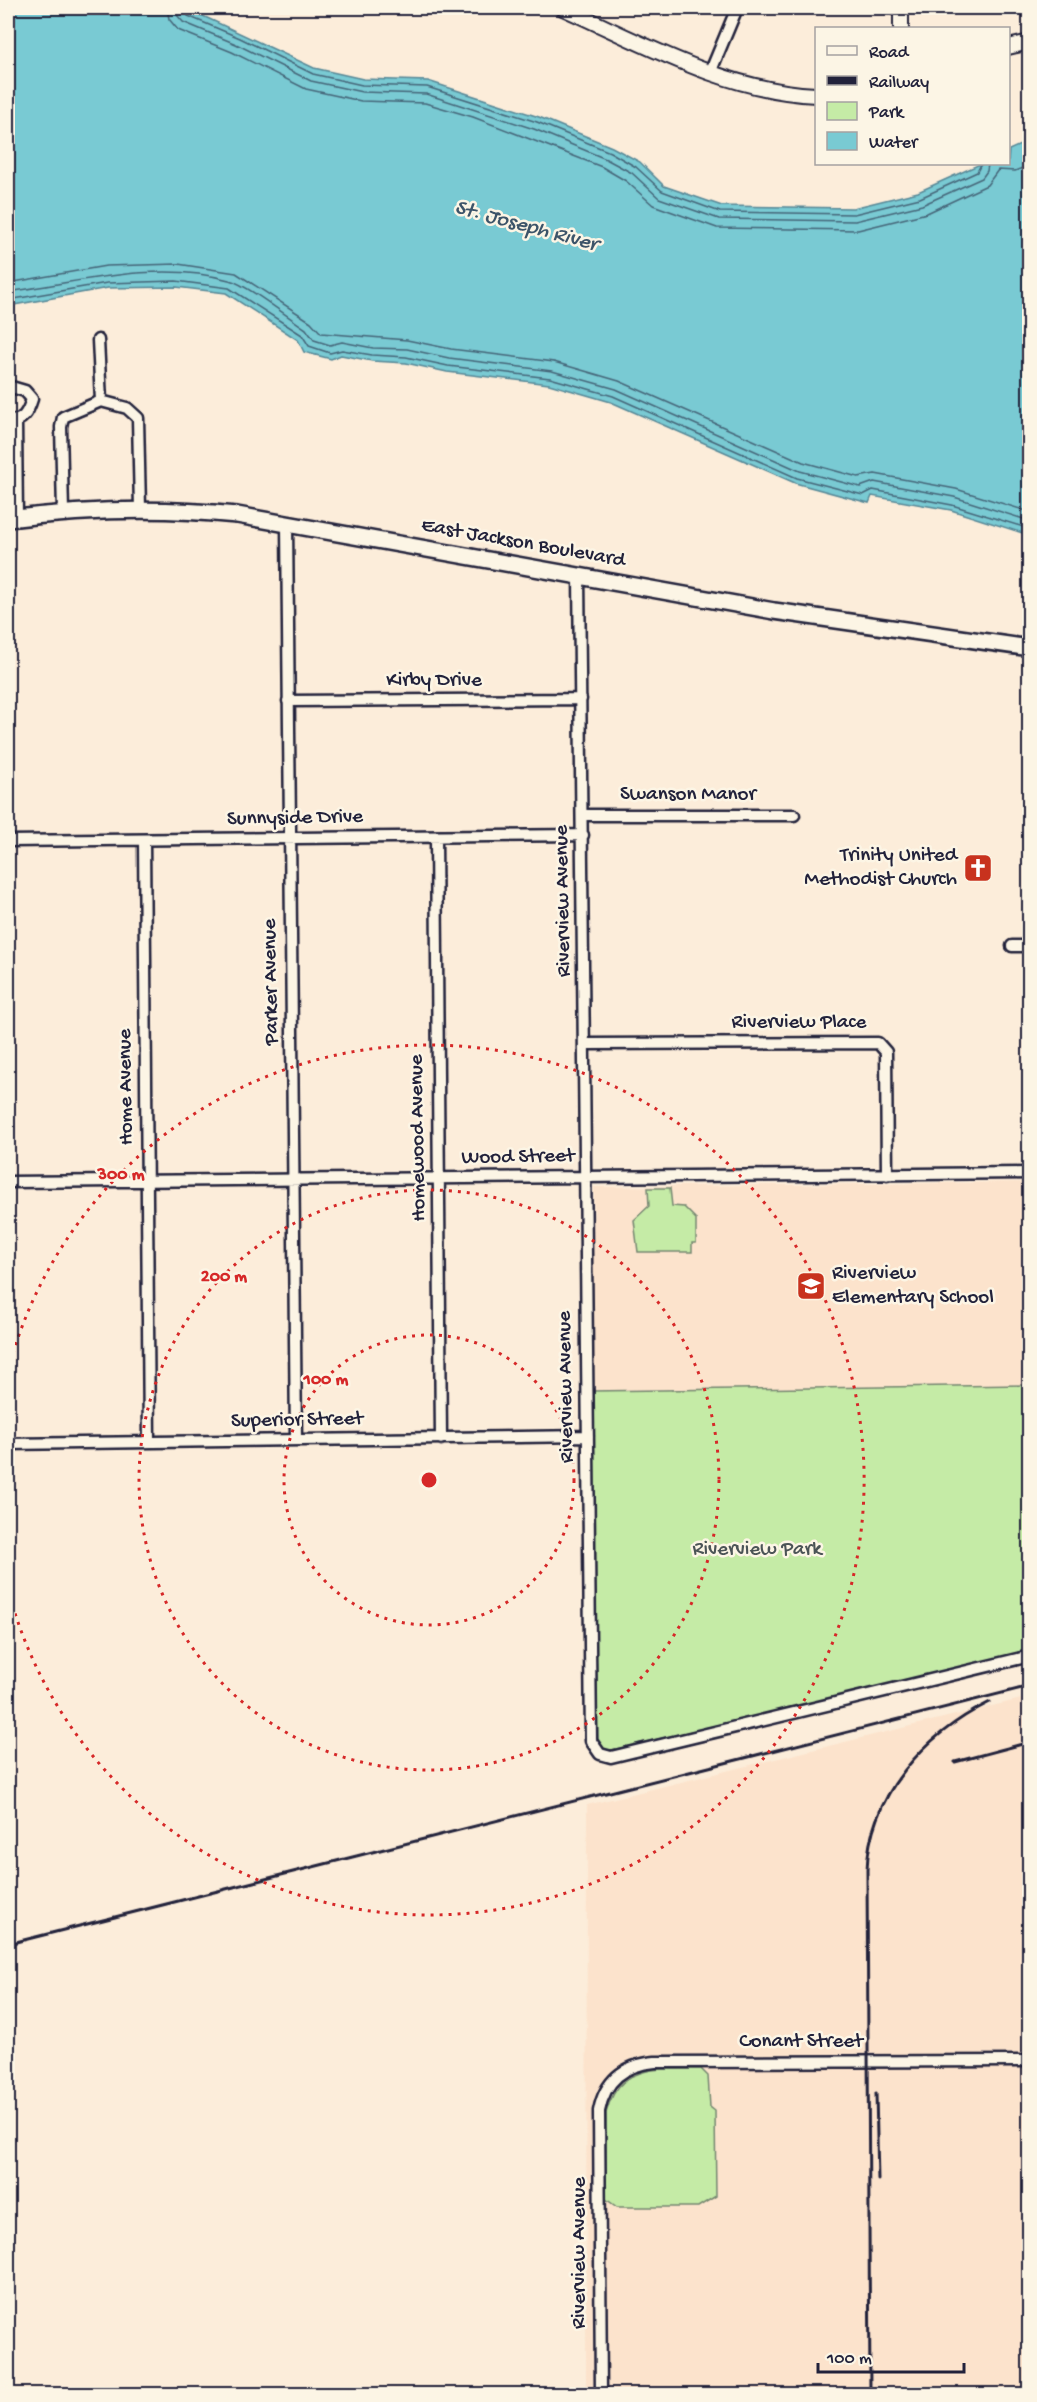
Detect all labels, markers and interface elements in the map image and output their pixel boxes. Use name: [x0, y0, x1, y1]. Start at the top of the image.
legend: [815, 27, 1010, 165]
text: Road: [869, 43, 910, 64]
text: Railway: [869, 73, 929, 94]
text: Park: [868, 103, 905, 124]
text: Water: [869, 133, 919, 154]
water label: St. Joseph River: [452, 195, 604, 260]
street label: East Jackson Boulevard: [419, 514, 629, 575]
street label: Kirby Drive: [386, 669, 483, 694]
street label: Swanson Manor: [620, 783, 757, 808]
street label: Sunnyside Drive: [227, 805, 364, 833]
street label: Riverview Avenue: [550, 824, 578, 977]
place label: Trinity United Methodist Church: [804, 844, 959, 893]
church icon: Trinity United Methodist Church: [962, 852, 994, 884]
street label: Parker Avenue: [258, 917, 286, 1046]
street label: Riverview Place: [732, 1011, 868, 1036]
street label: Home Avenue: [113, 1027, 141, 1146]
street label: Homewood Avenue: [405, 1053, 433, 1222]
street label: Wood Street: [461, 1144, 577, 1171]
text: 300 m: [97, 1165, 145, 1186]
place label: Riverview Elementary School: [832, 1262, 994, 1311]
text: 200 m: [201, 1267, 247, 1288]
school or university icon: Riverview Elementary School: [795, 1270, 827, 1302]
street label: Riverview Avenue: [553, 1310, 581, 1463]
text: 100 m: [303, 1370, 349, 1391]
street label: Superior Street: [231, 1407, 366, 1435]
centre of rings: [419, 1470, 439, 1490]
park label: Riverview Park: [692, 1538, 824, 1563]
street label: Conant Street: [739, 2030, 865, 2055]
street label: Riverview Avenue: [568, 2176, 593, 2329]
scale bar: [818, 2336, 964, 2374]
text: 100 m: [826, 2349, 872, 2370]

